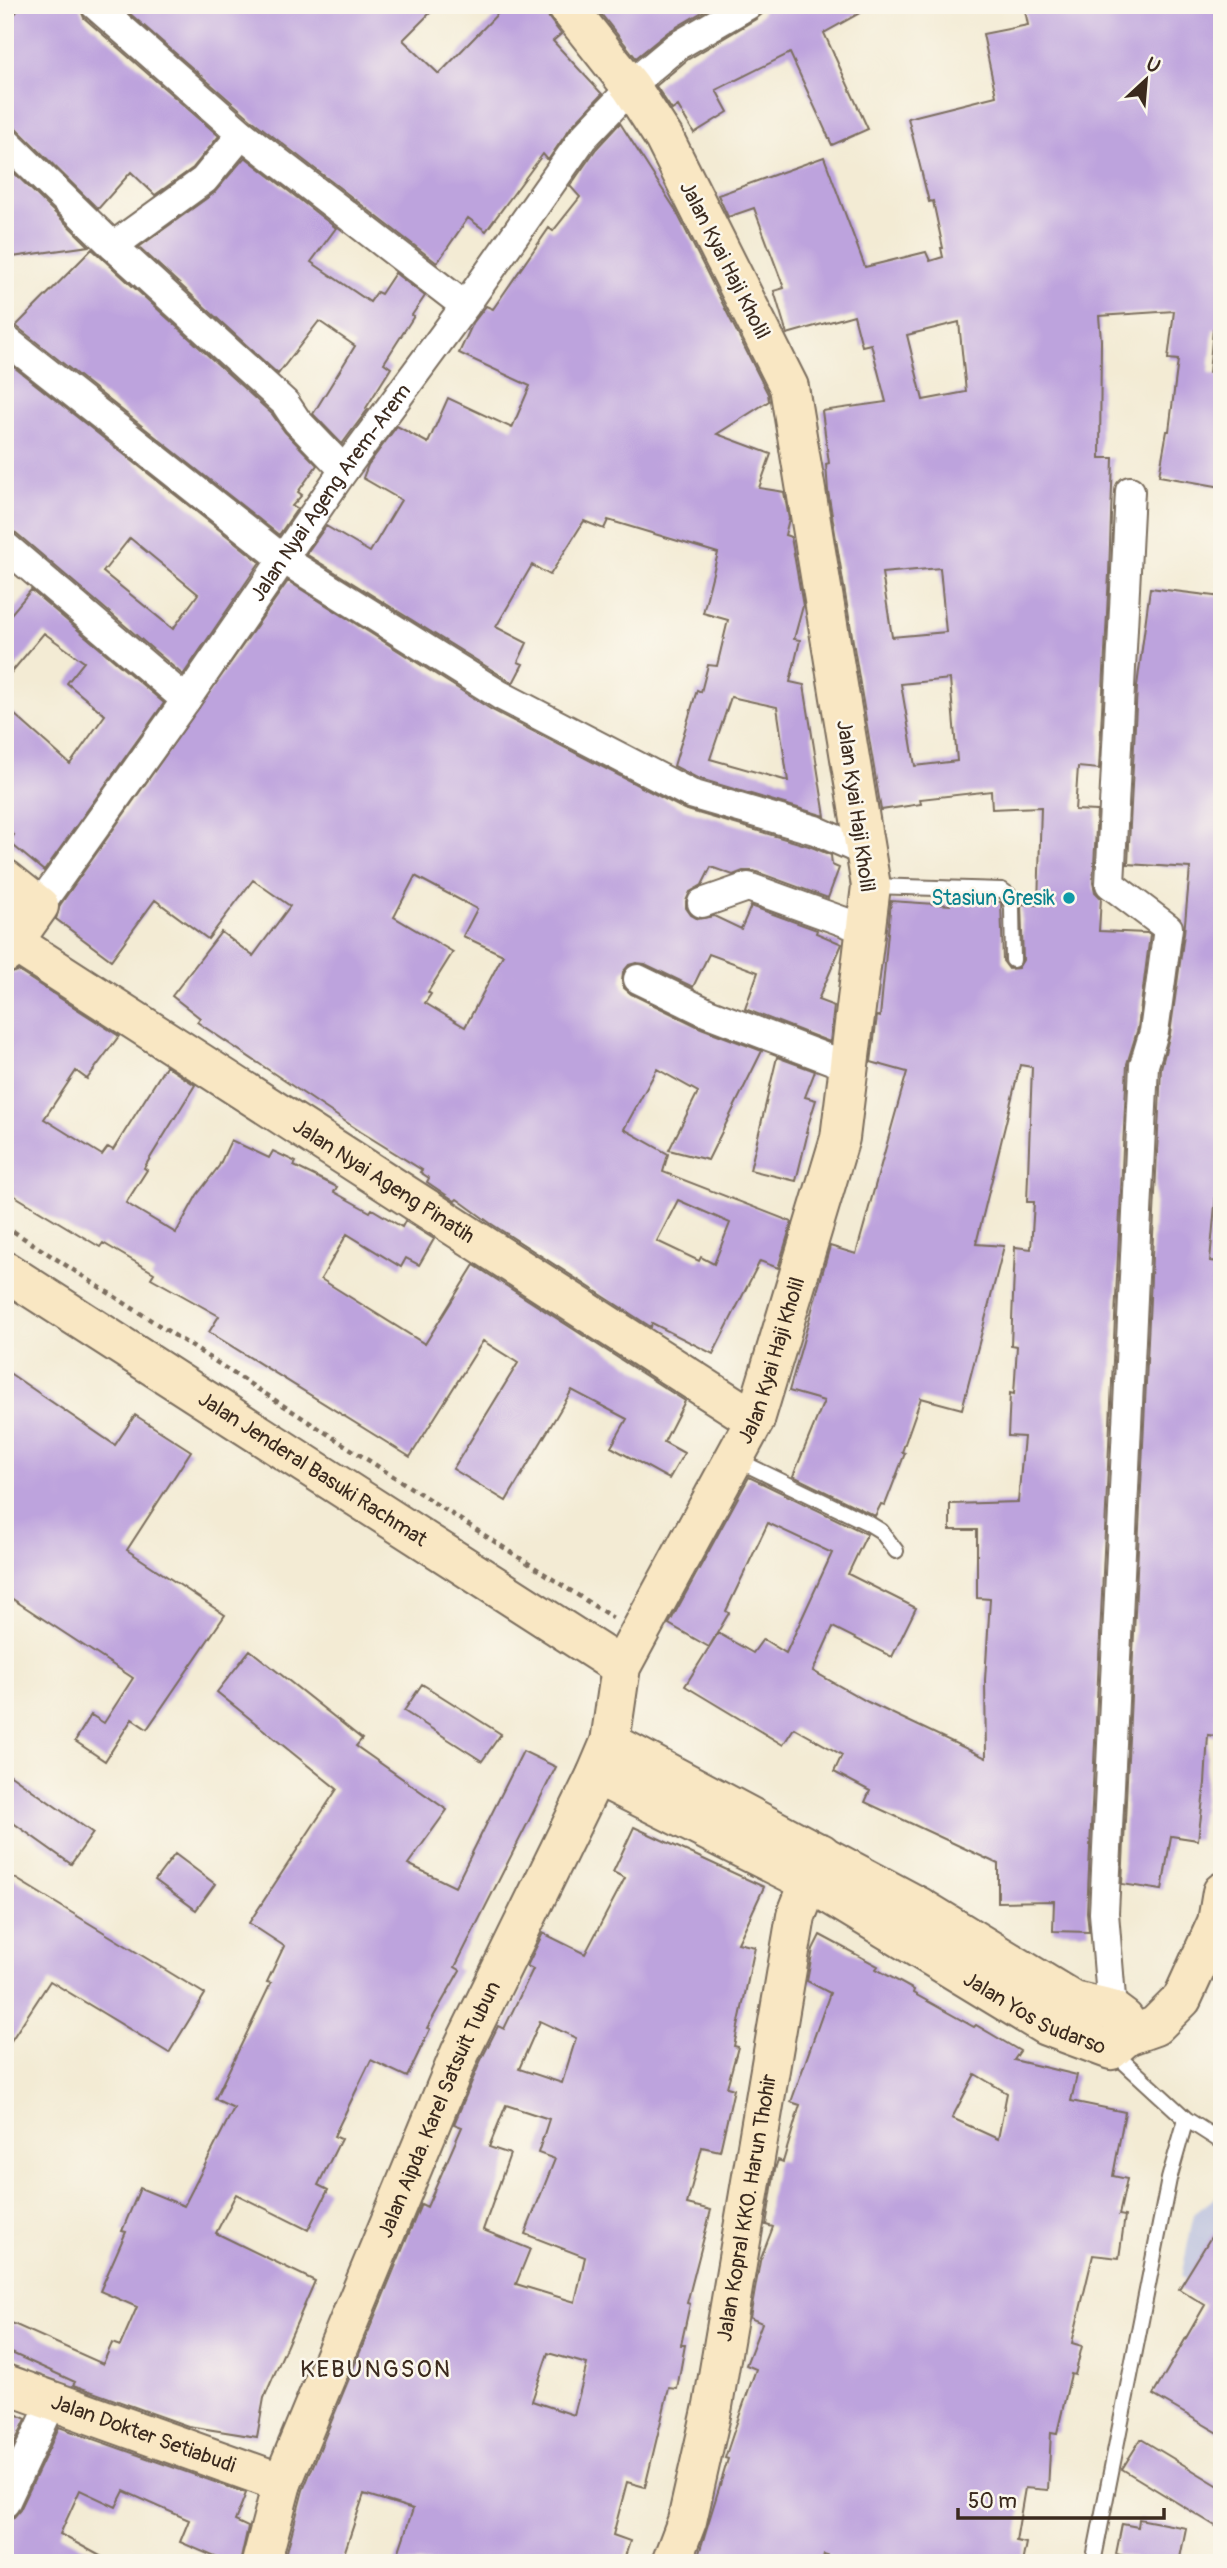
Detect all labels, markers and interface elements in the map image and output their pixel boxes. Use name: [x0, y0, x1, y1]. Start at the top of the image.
north arrow: [1112, 46, 1182, 116]
text: U: [1142, 52, 1164, 79]
street label: Jalan Kyai Haji Kholil: [673, 177, 776, 344]
street label: Jalan Nyai Ageng Arem-Arem: [245, 378, 417, 607]
street label: Jalan Kyai Haji Kholil: [830, 718, 881, 894]
place label: Stasiun Gresik: [931, 885, 1055, 912]
marker: Stasiun Gresik: [1061, 890, 1077, 906]
street label: Jalan Nyai Ageng Pinatih: [287, 1113, 480, 1250]
street label: Jalan Kyai Haji Kholil: [732, 1274, 811, 1449]
street label: Jalan Jenderal Basuki Rachmat: [193, 1386, 433, 1553]
street label: Jalan Yos Sudarso: [958, 1966, 1109, 2061]
street label: Jalan Aipda. Karel Satsuit Tubun: [372, 1977, 507, 2242]
street label: Jalan Kopral KKO. Harun Thohir: [711, 2071, 783, 2344]
district label: KEBUNGSON: [300, 2355, 452, 2384]
street label: Jalan Dokter Setiabudi: [47, 2389, 239, 2479]
scale bar: [958, 2477, 1164, 2521]
text: 50 m: [968, 2488, 1017, 2515]

